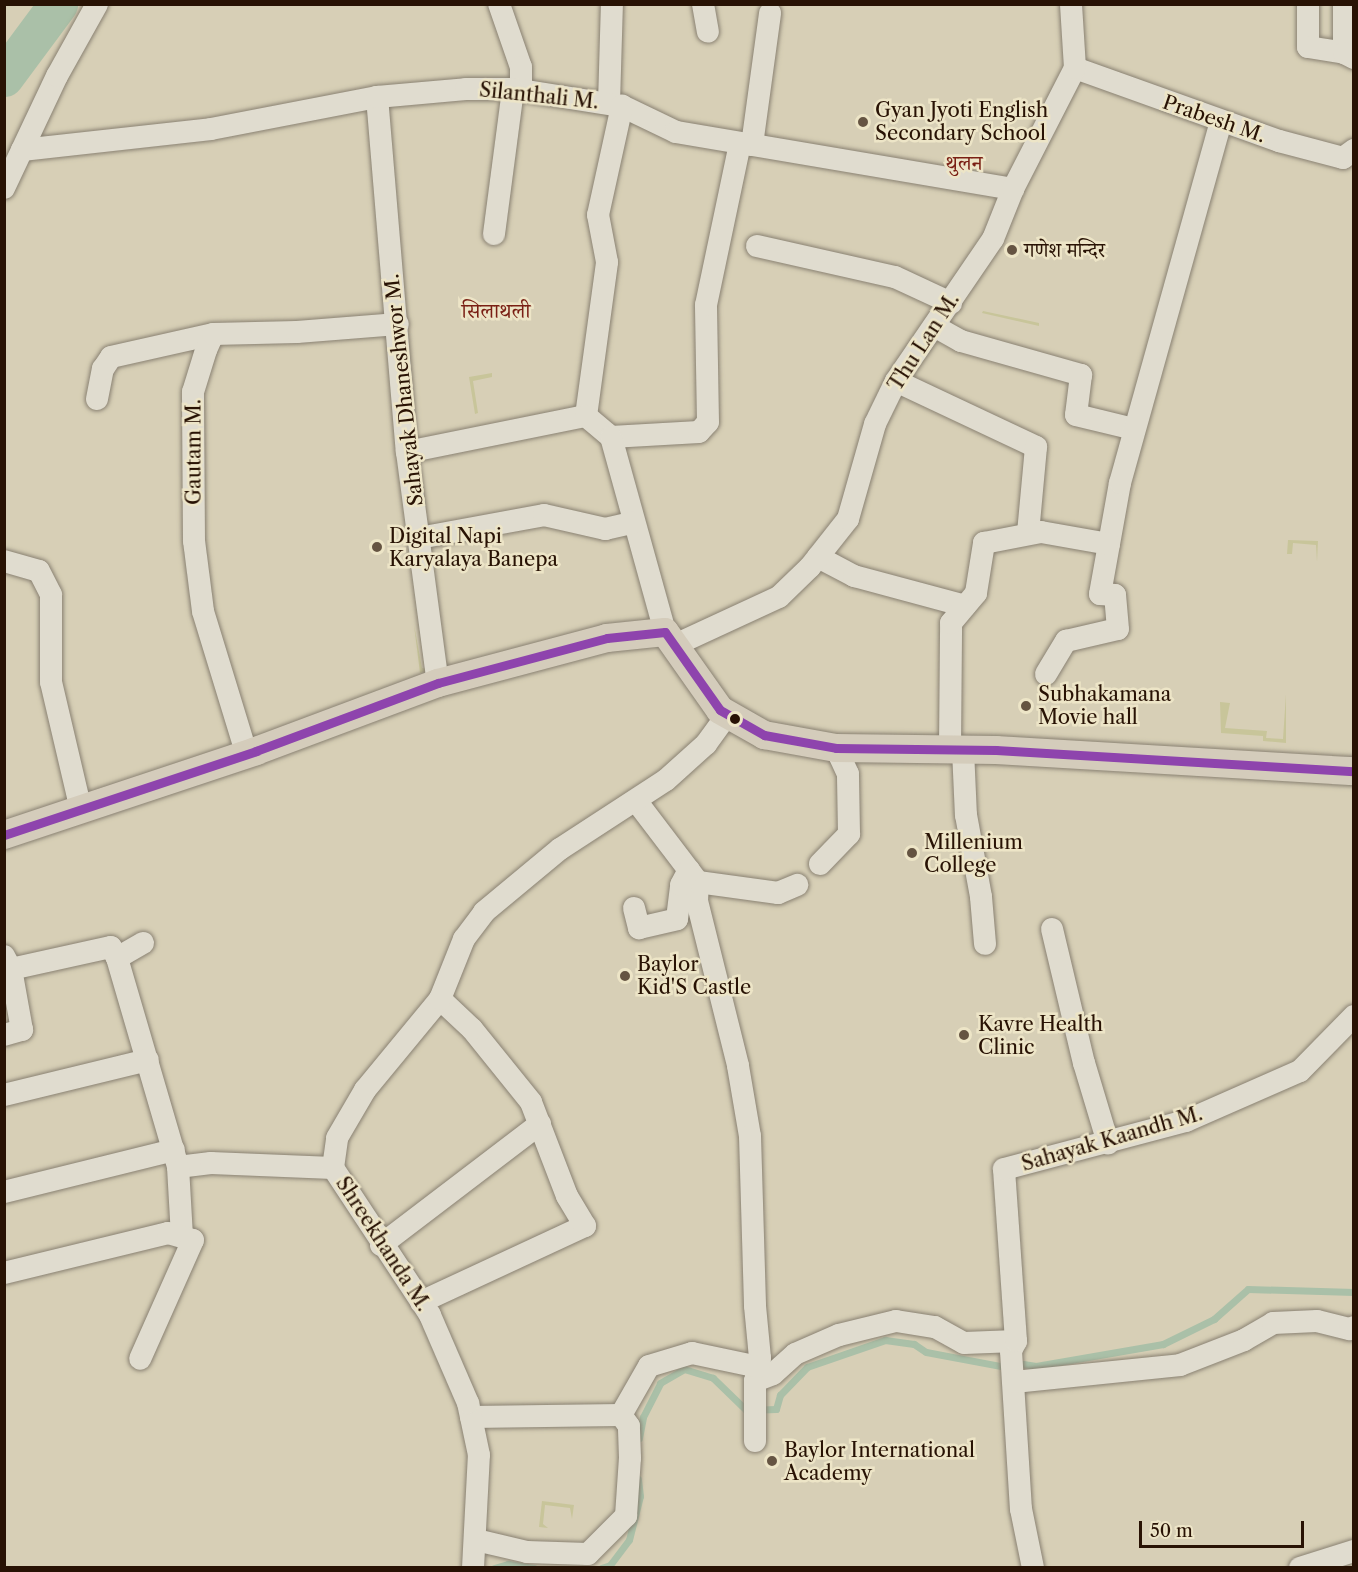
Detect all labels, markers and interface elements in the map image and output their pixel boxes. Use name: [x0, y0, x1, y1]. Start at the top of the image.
street label: Silanthali M.: [478, 78, 600, 114]
street label: Prabesh M.: [1159, 90, 1269, 148]
place label: Gyan Jyoti English Secondary School: [875, 98, 1048, 145]
marker: Gyan Jyoti English Secondary School: [856, 115, 870, 129]
district label: थुलन: [946, 150, 982, 176]
place label: गणेश मन्दिर: [1024, 238, 1105, 262]
marker: गणेश मन्दिर: [1005, 243, 1019, 257]
street label: Sahayak Dhaneshwor M.: [380, 272, 428, 508]
street label: Thu Lan M.: [883, 288, 965, 396]
district label: सिलाथली: [462, 298, 530, 324]
street label: Gautam M.: [182, 399, 206, 505]
place label: Digital Napi Karyalaya Banepa: [389, 524, 558, 571]
marker: Digital Napi Karyalaya Banepa: [370, 540, 384, 554]
place label: Subhakamana Movie hall: [1038, 682, 1171, 729]
marker: Subhakamana Movie hall: [1019, 699, 1033, 713]
unlabelled marker: [729, 713, 741, 725]
place label: Millenium College: [924, 830, 1023, 877]
marker: Millenium College: [905, 846, 919, 860]
place label: Baylor Kid'S Castle: [637, 952, 751, 999]
marker: Baylor Kid'S Castle: [618, 969, 632, 983]
place label: Kavre Health Clinic: [978, 1012, 1103, 1059]
marker: Kavre Health Clinic: [955, 1026, 973, 1044]
street label: Sahayak Kaandh M.: [1018, 1102, 1206, 1176]
street label: Shreekhanda M.: [331, 1172, 435, 1316]
place label: Baylor International Academy: [784, 1438, 975, 1485]
marker: Baylor International Academy: [765, 1454, 779, 1468]
scale bar: [1142, 1509, 1307, 1547]
text: 50 m: [1150, 1520, 1193, 1542]

